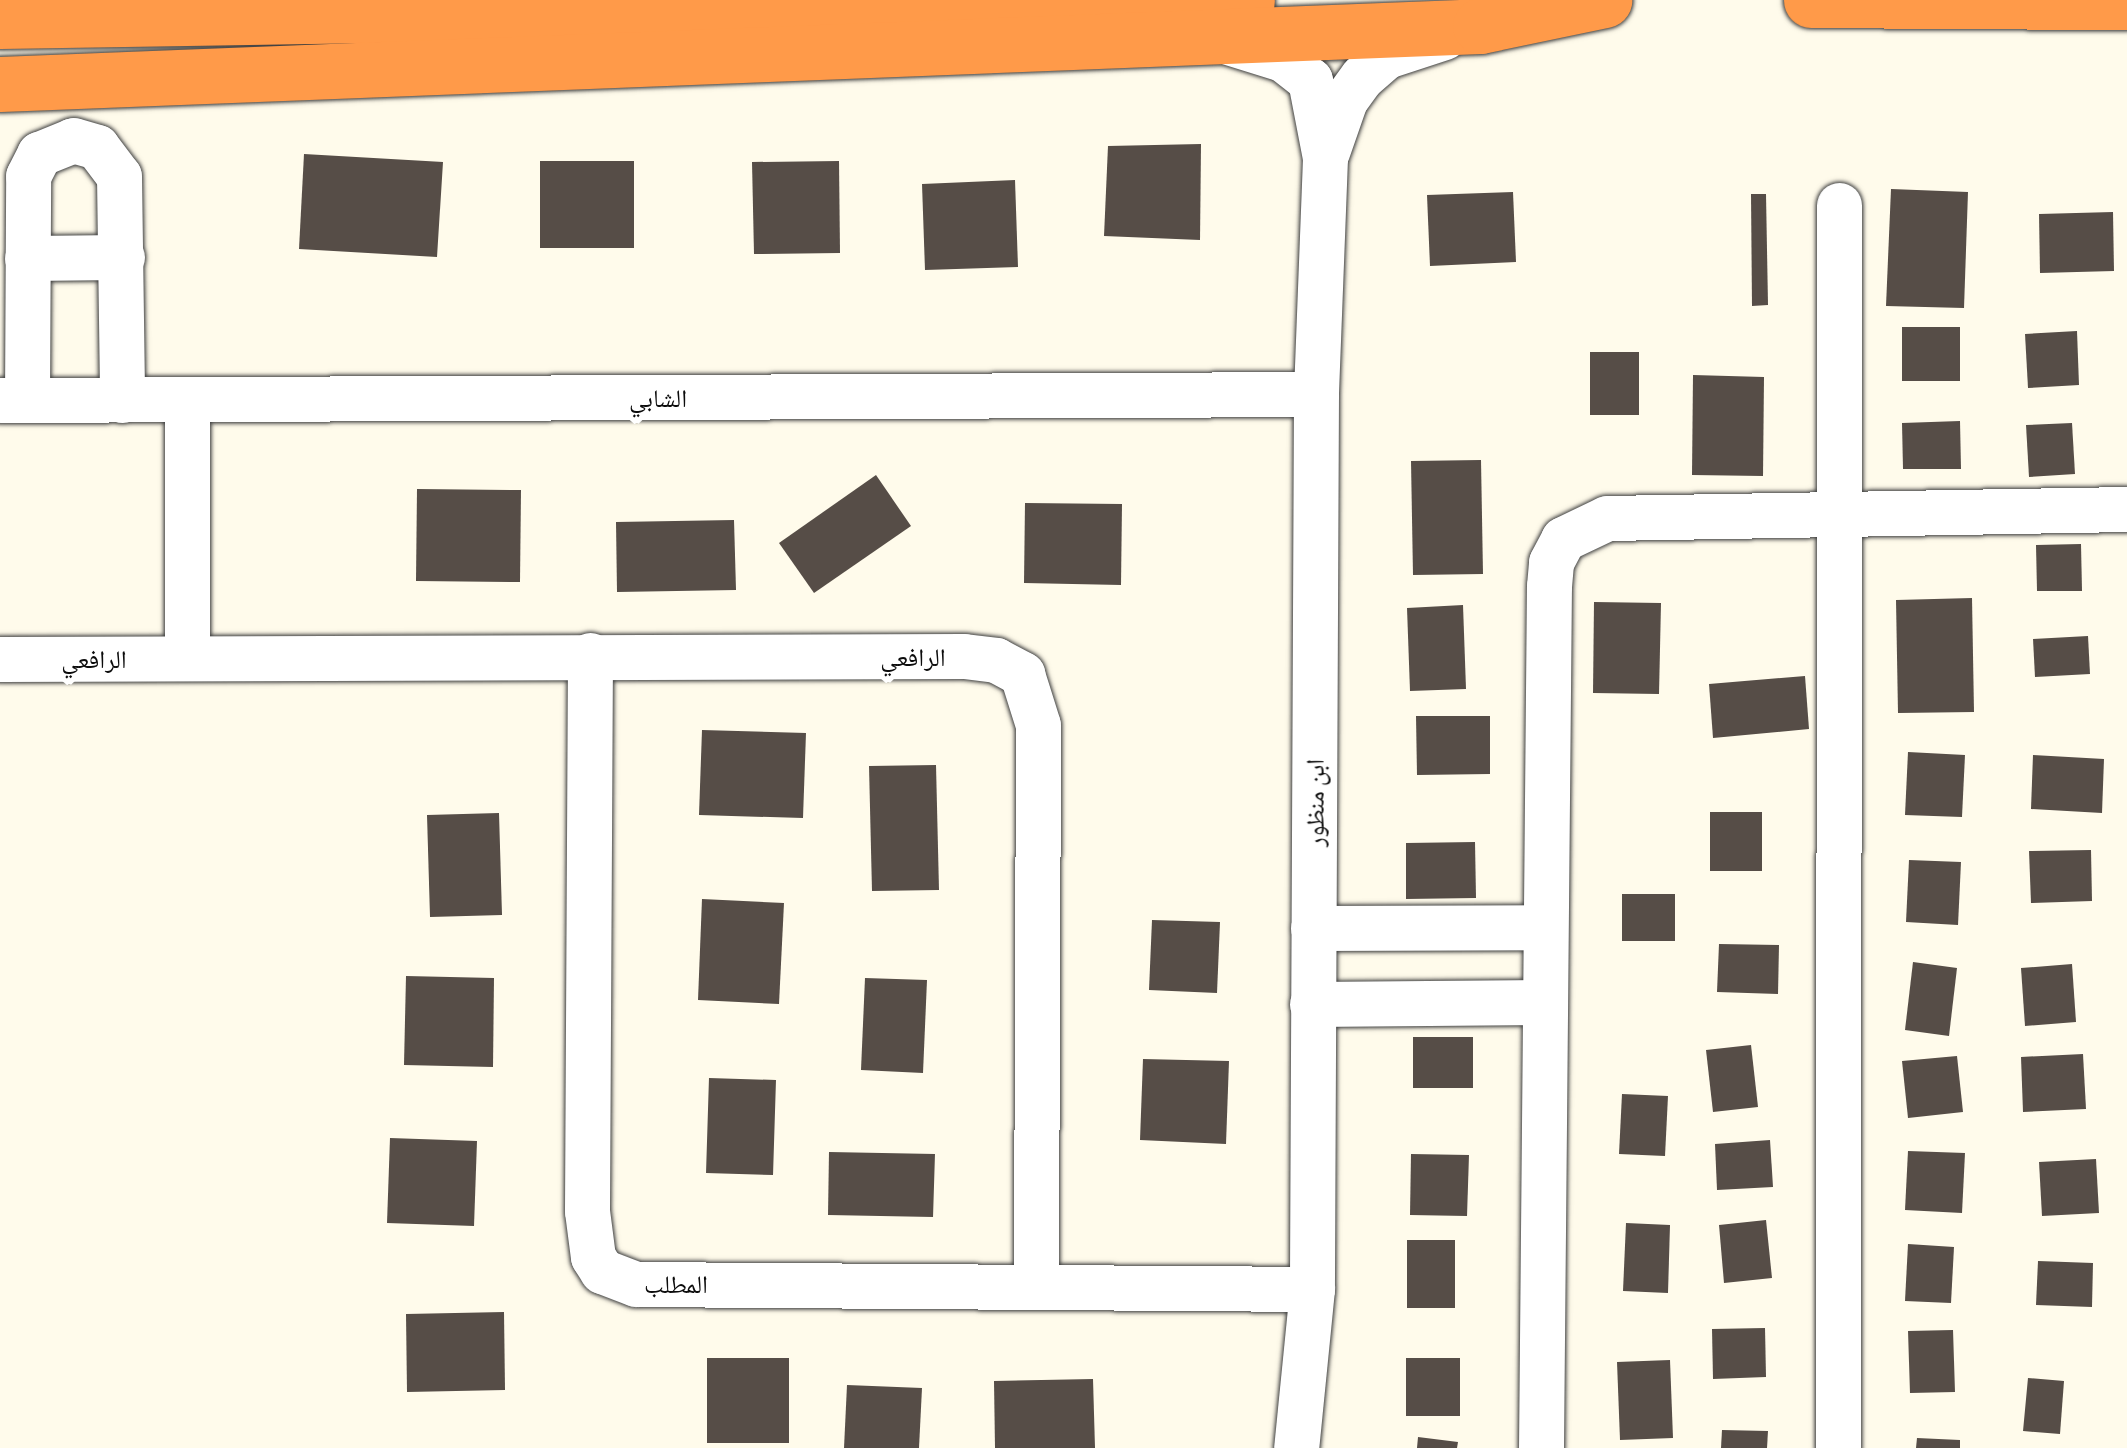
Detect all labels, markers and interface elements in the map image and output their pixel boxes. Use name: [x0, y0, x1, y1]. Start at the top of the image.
street label: الشابي: [629, 382, 687, 412]
street label: الرافعي: [880, 641, 946, 671]
street label: الرافعي: [61, 643, 127, 673]
street label: ابن منظور: [1299, 759, 1329, 847]
street label: المطلب: [644, 1268, 708, 1298]

